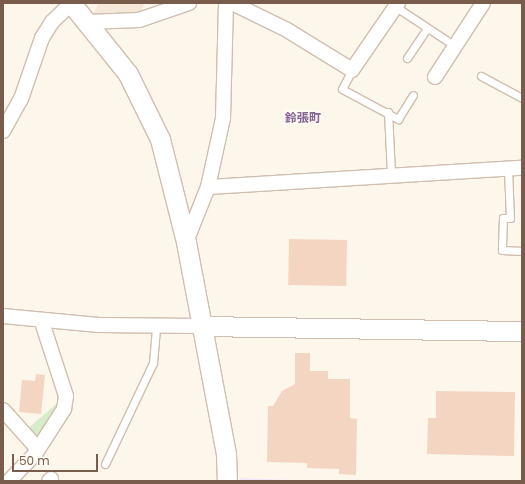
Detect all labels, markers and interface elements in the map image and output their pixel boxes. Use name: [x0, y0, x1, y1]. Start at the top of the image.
district label: 鈴張町: [285, 111, 321, 125]
scale bar: [14, 446, 100, 472]
text: 50 m: [19, 452, 50, 469]

